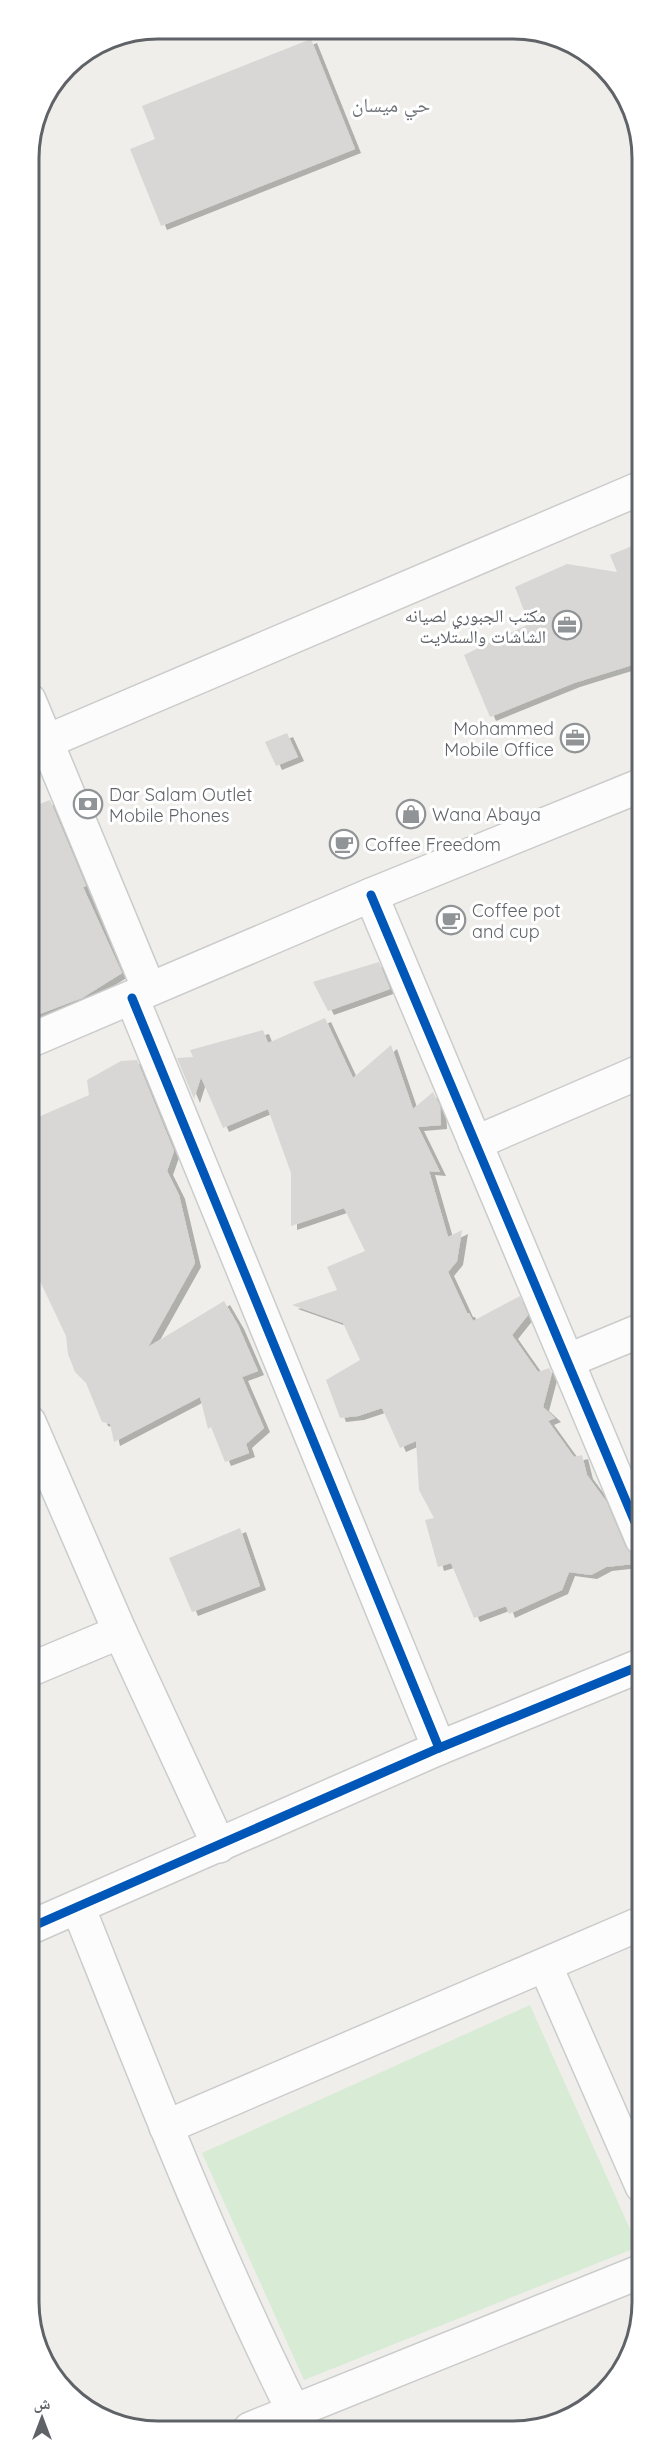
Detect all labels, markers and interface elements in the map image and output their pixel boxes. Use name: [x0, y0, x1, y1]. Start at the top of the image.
district label: حي ميسان: [352, 92, 430, 121]
place label: مكتب الجبوري لصيانه الشاشات والستلايت: [405, 604, 546, 648]
office icon: مكتب الجبوري لصيانه الشاشات والستلايت: [551, 609, 583, 641]
place label: Mohammed Mobile Office: [444, 717, 554, 761]
office icon: Mohammed Mobile Office: [559, 722, 591, 754]
place label: Dar Salam Outlet Mobile Phones: [109, 783, 252, 827]
bank icon: Dar Salam Outlet Mobile Phones: [72, 788, 104, 820]
shop icon: Wana Abaya: [395, 798, 427, 830]
place label: Wana Abaya: [432, 803, 541, 826]
cafe icon: Coffee Freedom: [328, 828, 360, 860]
place label: Coffee Freedom: [365, 833, 501, 856]
place label: Coffee pot and cup: [472, 899, 561, 943]
cafe icon: Coffee pot and cup: [435, 904, 467, 936]
north arrow: [12, 2388, 72, 2448]
text: ش: [34, 2393, 51, 2413]

